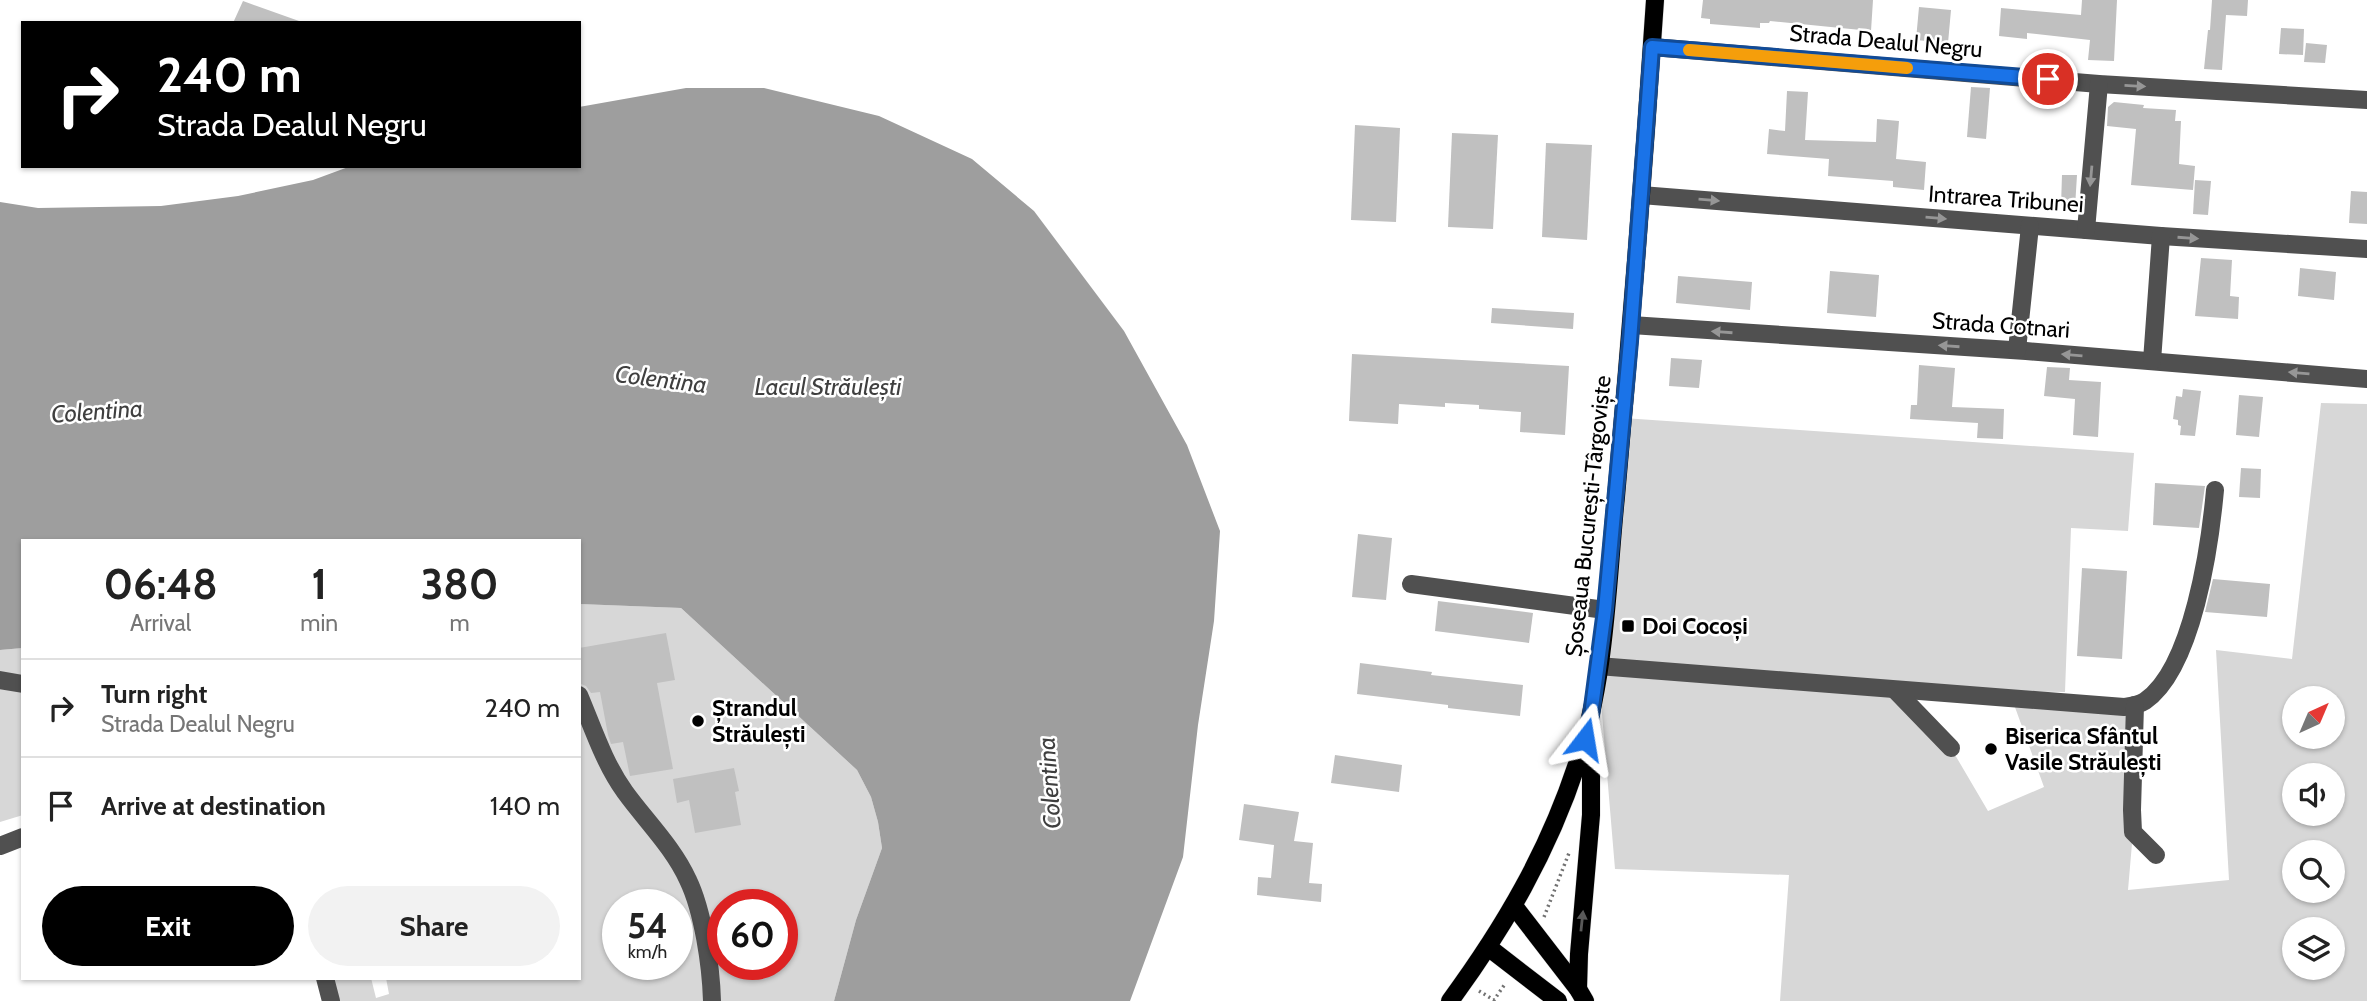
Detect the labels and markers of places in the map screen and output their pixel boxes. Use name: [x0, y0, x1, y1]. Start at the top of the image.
pin: [2018, 49, 2078, 109]
place label: Doi Cocoși: [1642, 612, 1748, 641]
marker: Doi Cocoși: [1620, 618, 1636, 634]
place label: Ștrandul Străulești: [712, 694, 805, 749]
marker: Ștrandul Străulești: [690, 713, 706, 729]
place label: Biserica Sfântul Vasile Străulești: [2005, 722, 2161, 777]
marker: Biserica Sfântul Vasile Străulești: [1983, 741, 1999, 757]

